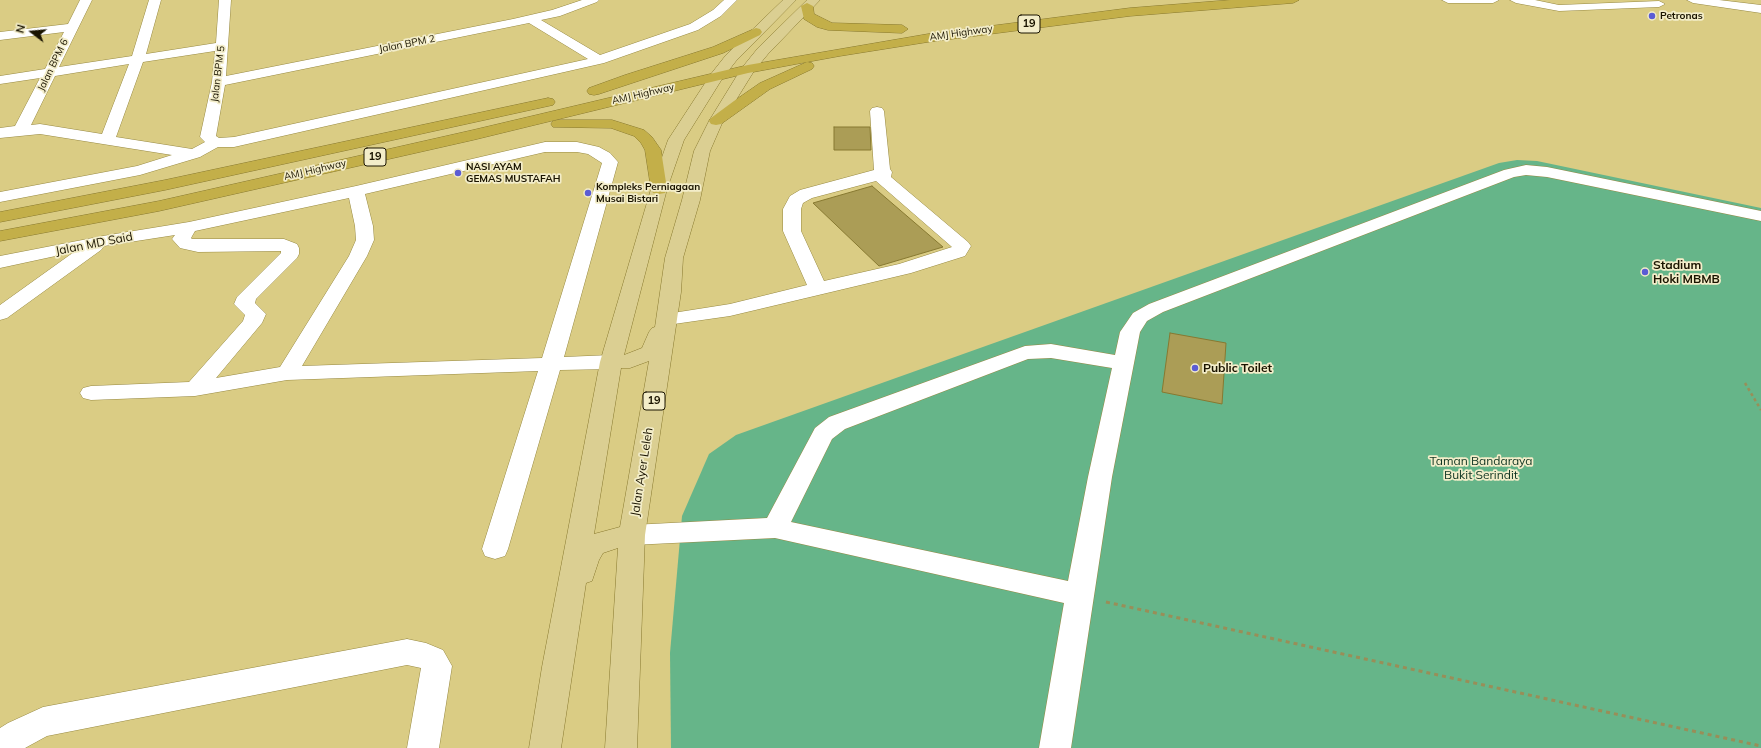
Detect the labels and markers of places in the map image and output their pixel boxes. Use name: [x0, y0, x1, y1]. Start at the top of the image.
place label: Petronas: [1660, 10, 1703, 22]
marker: Petronas: [1647, 11, 1657, 21]
place label: NASI AYAM GEMAS MUSTAFAH: [466, 161, 560, 184]
marker: NASI AYAM GEMAS MUSTAFAH: [453, 168, 463, 178]
place label: Kompleks Perniagaan Musai Bistari: [596, 181, 700, 204]
marker: Kompleks Perniagaan Musai Bistari: [583, 188, 593, 198]
place label: Stadium Hoki MBMB: [1653, 258, 1720, 286]
marker: Stadium Hoki MBMB: [1640, 267, 1650, 277]
place label: Public Toilet: [1203, 361, 1272, 375]
marker: Public Toilet: [1190, 363, 1200, 373]

